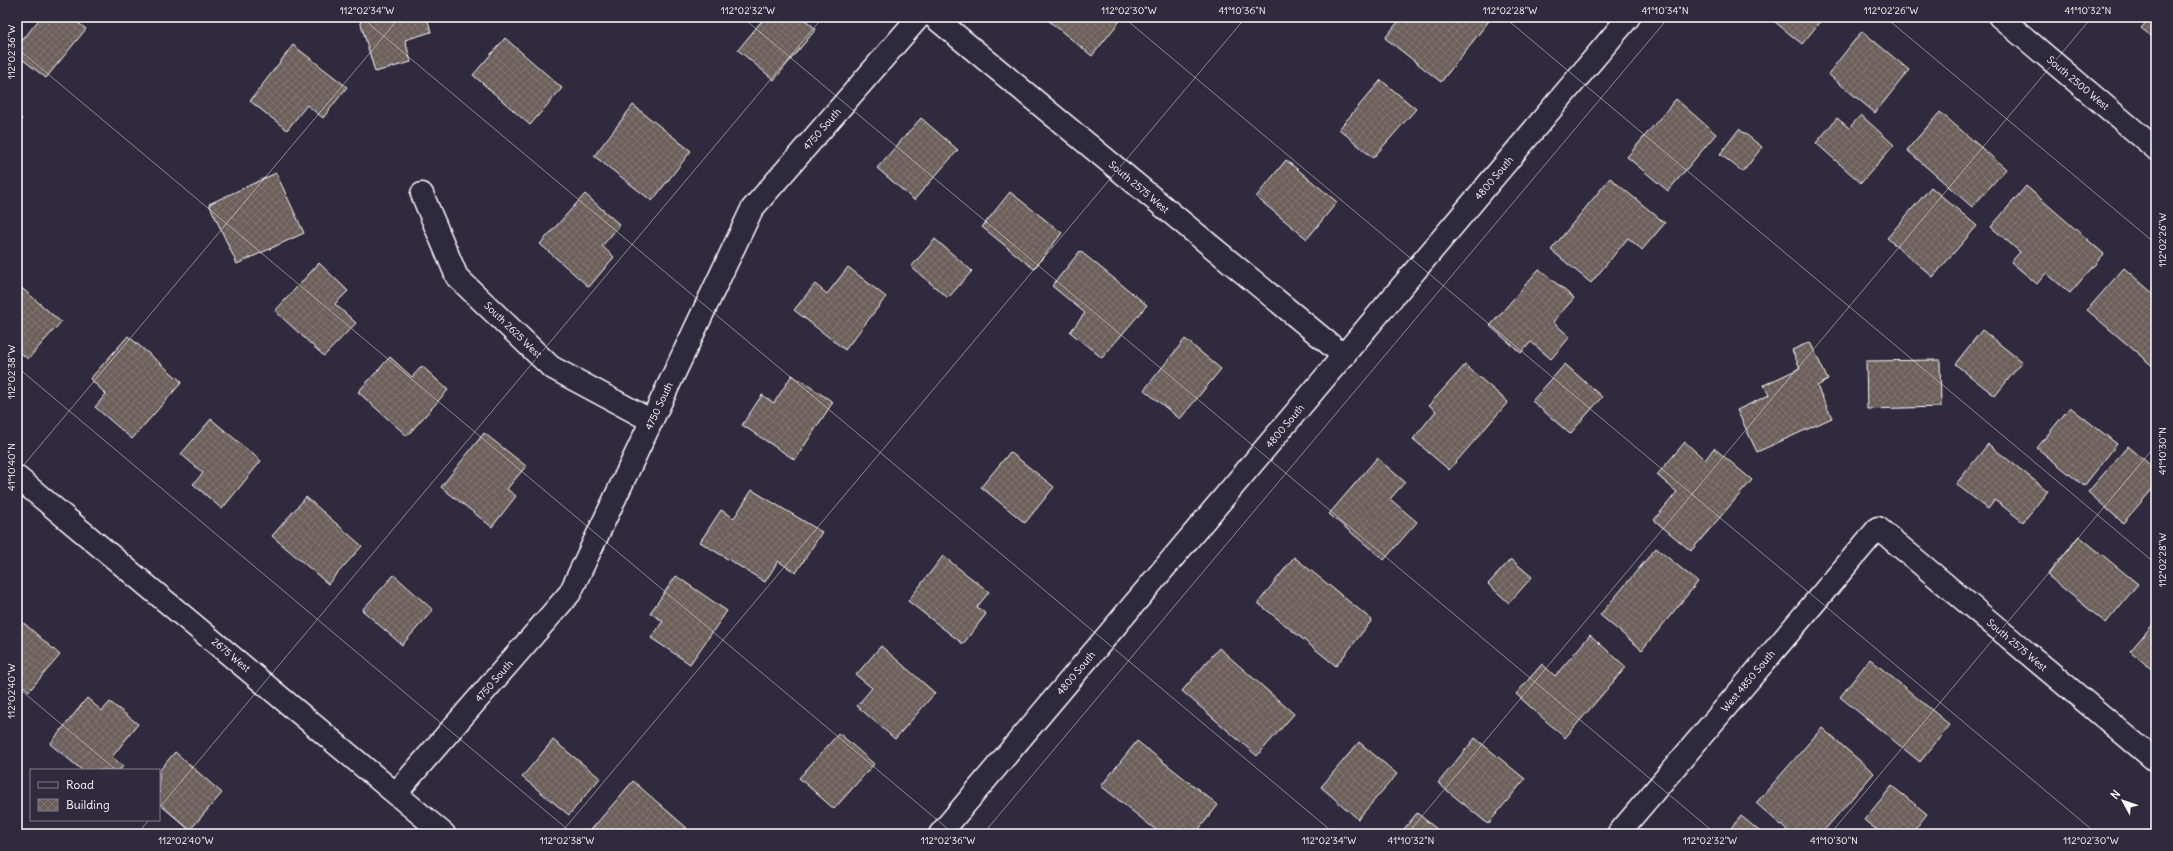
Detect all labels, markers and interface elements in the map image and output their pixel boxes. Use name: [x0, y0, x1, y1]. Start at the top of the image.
text: 112°02'34"W: [340, 4, 394, 17]
text: 112°02'32"W: [721, 4, 775, 17]
text: 112°02'30"W: [1101, 4, 1157, 17]
text: 41°10'36"N: [1218, 4, 1266, 17]
text: 112°02'28"W: [1483, 4, 1537, 17]
text: 41°10'34"N: [1641, 4, 1689, 17]
text: 112°02'26"W: [1864, 4, 1918, 17]
text: 41°10'32"N: [2065, 4, 2111, 17]
text: 112°02'36"W: [5, 25, 18, 79]
street label: South 2500 West: [2044, 53, 2112, 113]
street label: 4750 South: [800, 105, 844, 153]
street label: 4800 South: [1472, 153, 1516, 203]
street label: South 2575 West: [1106, 158, 1172, 216]
text: 112°02'26"W: [2156, 213, 2169, 267]
street label: South 2625 West: [481, 299, 545, 361]
text: 112°02'38"W: [5, 345, 18, 399]
street label: 4750 South: [642, 380, 676, 432]
street label: 4800 South: [1263, 401, 1307, 451]
text: 41°10'30"N: [2156, 427, 2169, 475]
text: 41°10'40"N: [5, 443, 18, 491]
text: 112°02'28"W: [2156, 533, 2169, 587]
street label: South 2575 West: [1984, 616, 2050, 674]
street label: 2675 West: [209, 635, 253, 675]
street label: West 4850 South: [1718, 647, 1778, 715]
street label: 4800 South: [1054, 648, 1098, 698]
street label: 4750 South: [472, 657, 516, 705]
text: 112°02'40"W: [5, 663, 18, 719]
legend: [30, 769, 160, 821]
text: Road: [66, 777, 94, 792]
north arrow: [2103, 781, 2143, 821]
text: N: [2108, 787, 2123, 802]
text: Building: [66, 797, 110, 812]
text: 112°02'40"W: [158, 834, 214, 847]
text: 112°02'38"W: [540, 834, 594, 847]
text: 112°02'36"W: [921, 834, 975, 847]
text: 112°02'34"W: [1302, 834, 1356, 847]
text: 41°10'32"N: [1388, 834, 1434, 847]
text: 112°02'32"W: [1683, 834, 1737, 847]
text: 41°10'30"N: [1810, 834, 1858, 847]
text: 112°02'30"W: [2063, 834, 2119, 847]

